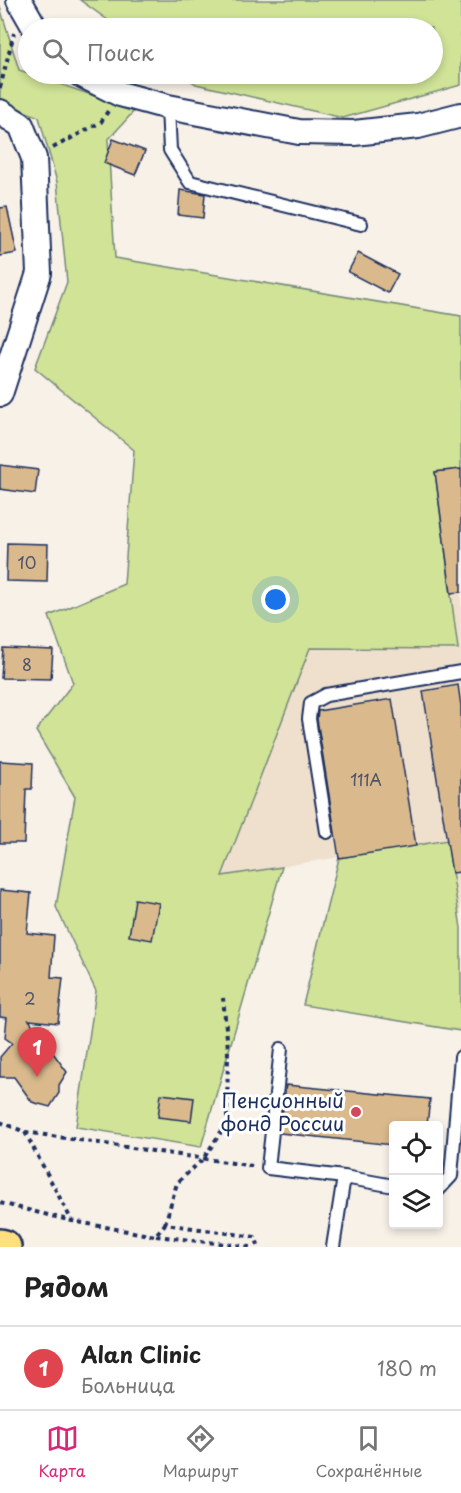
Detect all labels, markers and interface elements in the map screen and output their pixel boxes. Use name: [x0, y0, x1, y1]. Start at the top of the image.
search box: [18, 18, 443, 84]
icon: search: [39, 35, 72, 68]
text: Поиск: [87, 35, 154, 68]
house number: 10: [18, 550, 36, 574]
your location: [261, 585, 290, 614]
house number: 8: [22, 652, 32, 676]
house number: 111А: [350, 767, 382, 791]
house number: 2: [24, 986, 36, 1010]
pin: 1: [18, 1028, 57, 1077]
place label: Пенсионный фонд России: [220, 1085, 344, 1138]
marker: Пенсионный фонд России: [349, 1105, 363, 1119]
map controls: [389, 1121, 443, 1229]
button: locate: [389, 1121, 443, 1175]
button: layers: [389, 1175, 443, 1229]
text: Рядом: [24, 1267, 109, 1306]
text: Alan Clinic: [81, 1337, 201, 1370]
text: 1: [39, 1353, 48, 1383]
text: 180 m: [377, 1353, 437, 1383]
text: Больница: [81, 1370, 175, 1400]
tab: Карта: [39, 1422, 86, 1482]
tab: Маршрут: [163, 1422, 238, 1482]
tab: Сохранённые: [315, 1422, 422, 1482]

